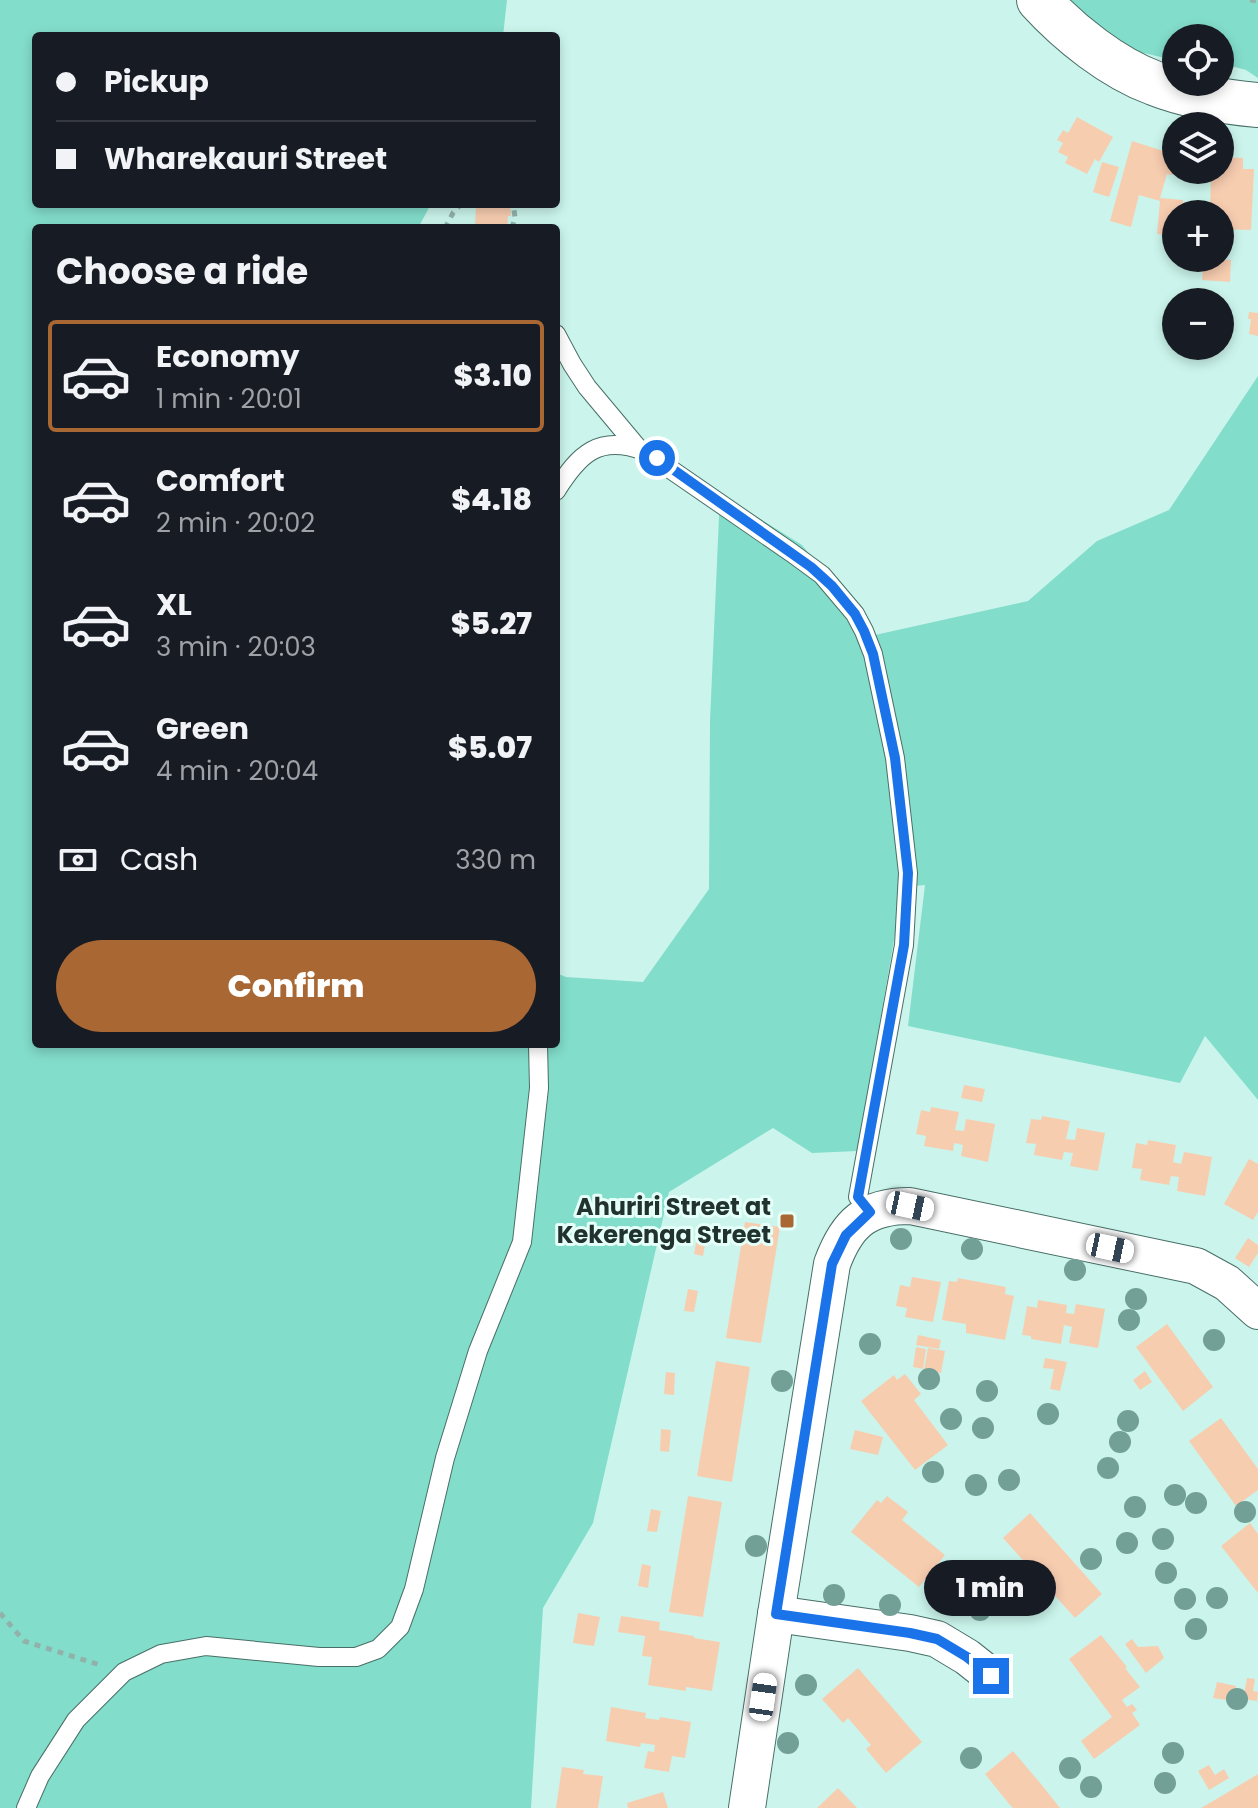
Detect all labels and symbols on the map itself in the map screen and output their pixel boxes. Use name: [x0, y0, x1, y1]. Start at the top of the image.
route start: [639, 440, 675, 476]
car: [884, 1189, 936, 1223]
place label: Ahuriri Street at Kekerenga Street: [557, 1190, 771, 1251]
marker: Ahuriri Street at Kekerenga Street: [778, 1212, 796, 1230]
car: [1084, 1231, 1136, 1265]
callout: 1 min: [925, 1560, 1057, 1616]
route end: [973, 1658, 1009, 1694]
car: [748, 1672, 778, 1722]

